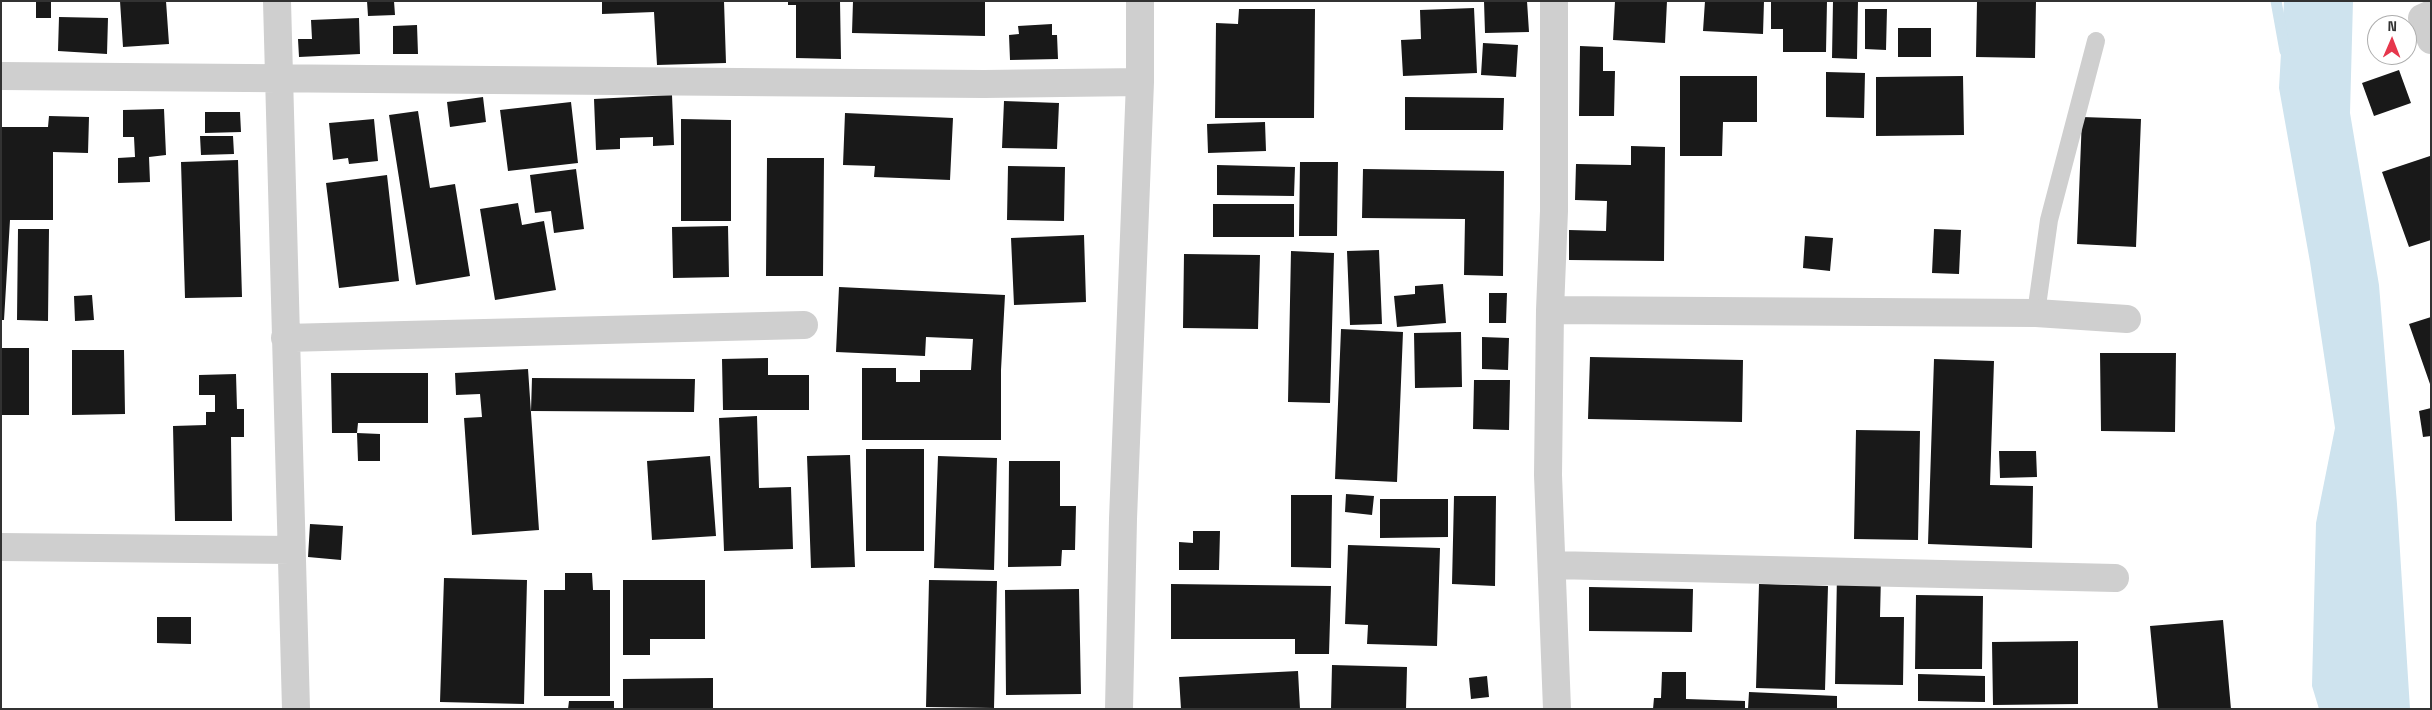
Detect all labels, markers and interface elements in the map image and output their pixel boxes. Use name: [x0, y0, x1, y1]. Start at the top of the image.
north arrow: [2367, 15, 2417, 65]
text: N: [2387, 17, 2397, 35]

